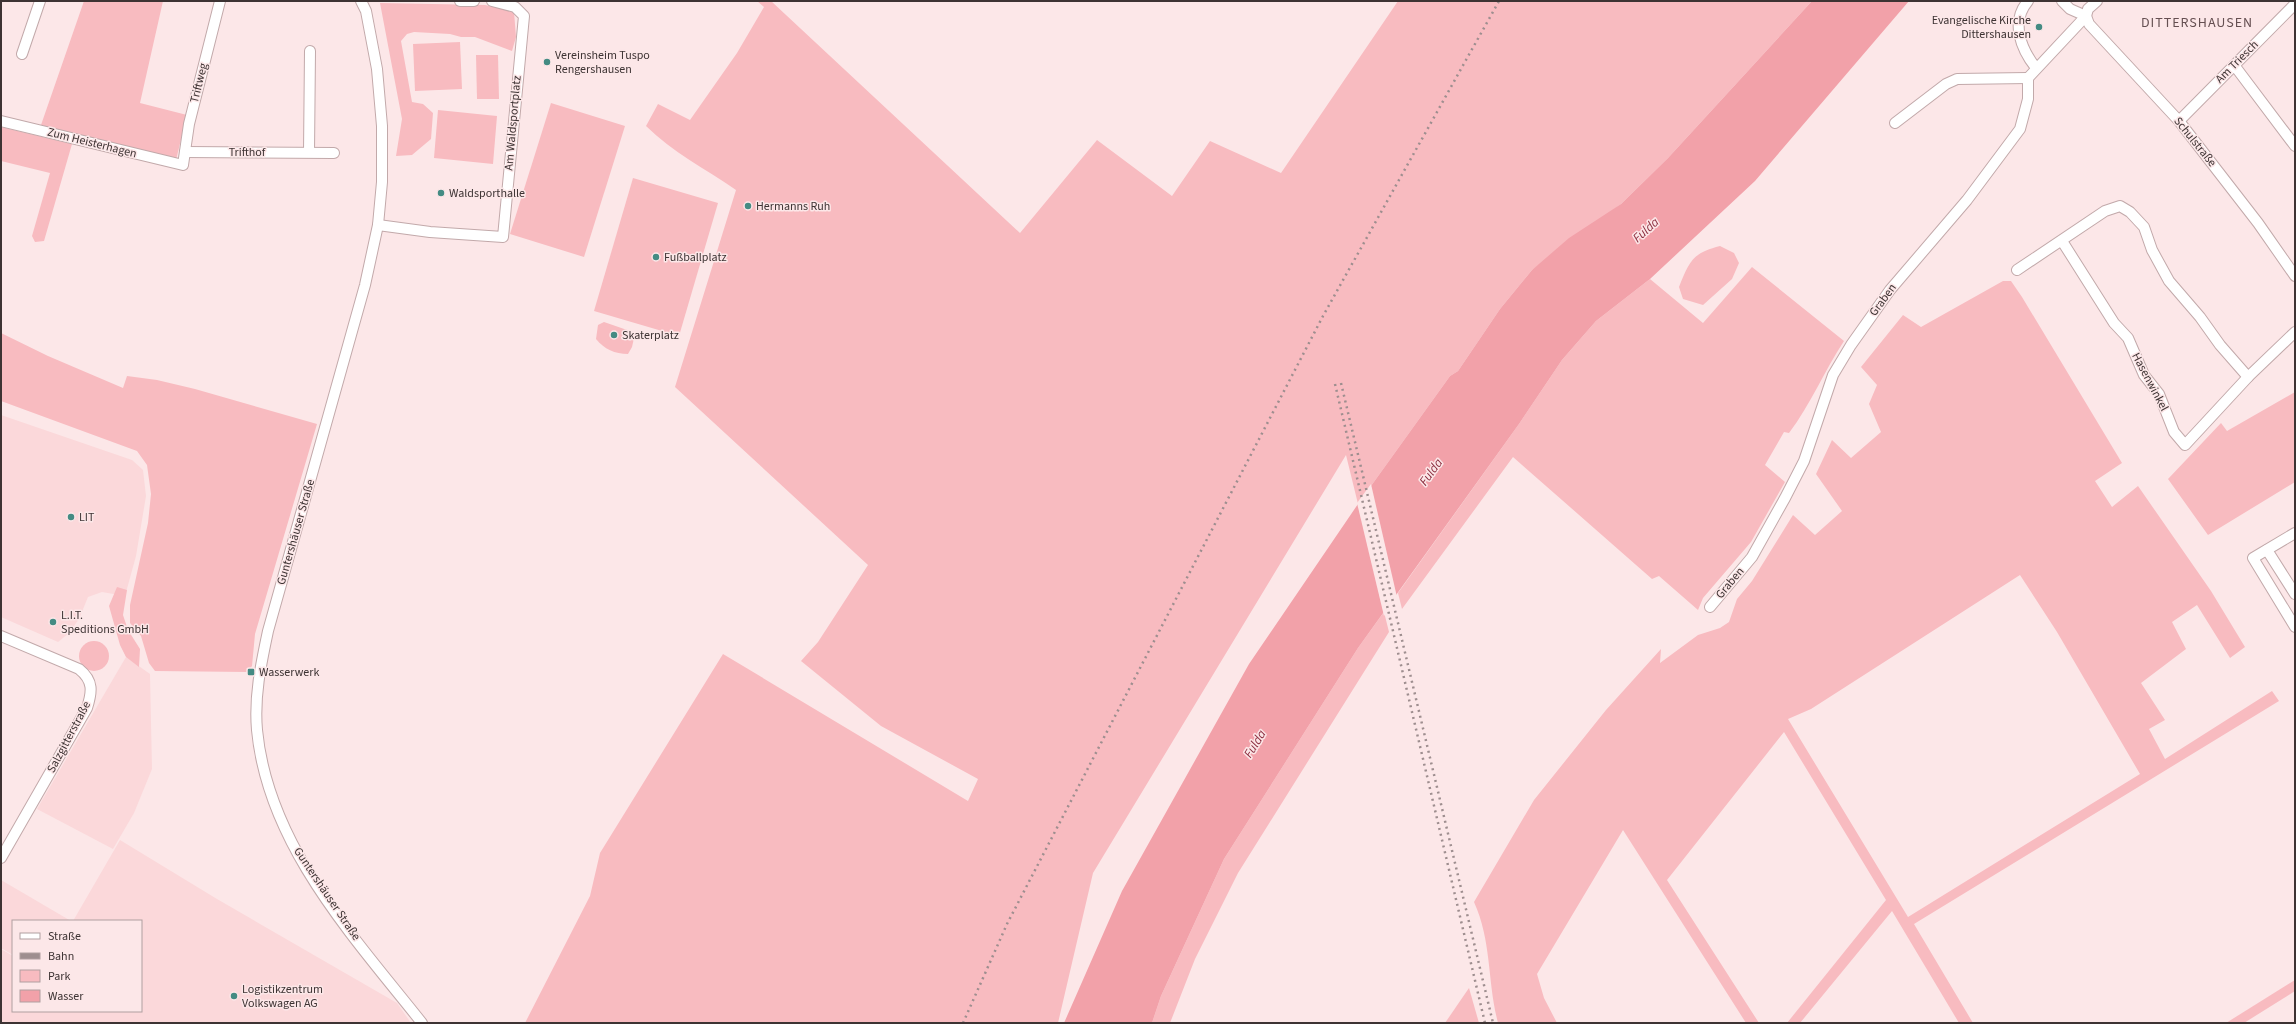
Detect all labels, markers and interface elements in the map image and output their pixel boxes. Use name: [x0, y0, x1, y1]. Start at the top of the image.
place label: Evangelische Kirche Dittershausen: [1932, 12, 2031, 43]
district label: DITTERSHAUSEN: [2141, 13, 2253, 33]
marker: Evangelische Kirche Dittershausen: [2034, 22, 2044, 32]
street label: Am Triesch: [2212, 37, 2262, 87]
place label: Vereinsheim Tuspo Rengershausen: [555, 47, 650, 78]
marker: Vereinsheim Tuspo Rengershausen: [542, 57, 552, 67]
street label: Triftweg: [186, 61, 212, 105]
street label: Am Waldsportplatz: [500, 75, 526, 171]
street label: Schulstraße: [2170, 113, 2220, 171]
street label: Zum Heisterhagen: [46, 124, 138, 162]
street label: Trifthof: [229, 144, 266, 161]
place label: Waldsporthalle: [449, 185, 525, 202]
marker: Waldsporthalle: [436, 188, 446, 198]
place label: Hermanns Ruh: [756, 198, 830, 215]
marker: Hermanns Ruh: [743, 201, 753, 211]
water label: Fulda: [1629, 213, 1663, 247]
place label: Fußballplatz: [664, 249, 727, 266]
marker: Fußballplatz: [651, 252, 661, 262]
street label: Graben: [1865, 280, 1901, 320]
place label: Skaterplatz: [622, 327, 679, 344]
marker: Skaterplatz: [609, 330, 619, 340]
street label: Hasenwinkel: [2127, 350, 2173, 414]
water label: Fulda: [1415, 455, 1447, 489]
street label: Guntershäuser Straße: [273, 477, 319, 587]
place label: LIT: [79, 509, 95, 526]
marker: LIT: [66, 512, 76, 522]
street label: Graben: [1712, 564, 1748, 602]
place label: L.I.T. Speditions GmbH: [61, 607, 149, 638]
marker: L.I.T. Speditions GmbH: [48, 617, 58, 627]
place label: Wasserwerk: [259, 664, 319, 681]
marker: Wasserwerk: [246, 667, 256, 677]
street label: Salzgitterstraße: [43, 698, 95, 776]
water label: Fulda: [1239, 727, 1271, 761]
street label: Guntershäuser Straße: [289, 844, 365, 944]
legend: [12, 920, 142, 1012]
text: Straße: [48, 928, 81, 945]
text: Bahn: [48, 948, 74, 965]
text: Park: [48, 968, 70, 985]
place label: Logistikzentrum Volkswagen AG: [242, 981, 323, 1012]
text: Wasser: [48, 988, 84, 1005]
marker: Logistikzentrum Volkswagen AG: [229, 991, 239, 1001]

